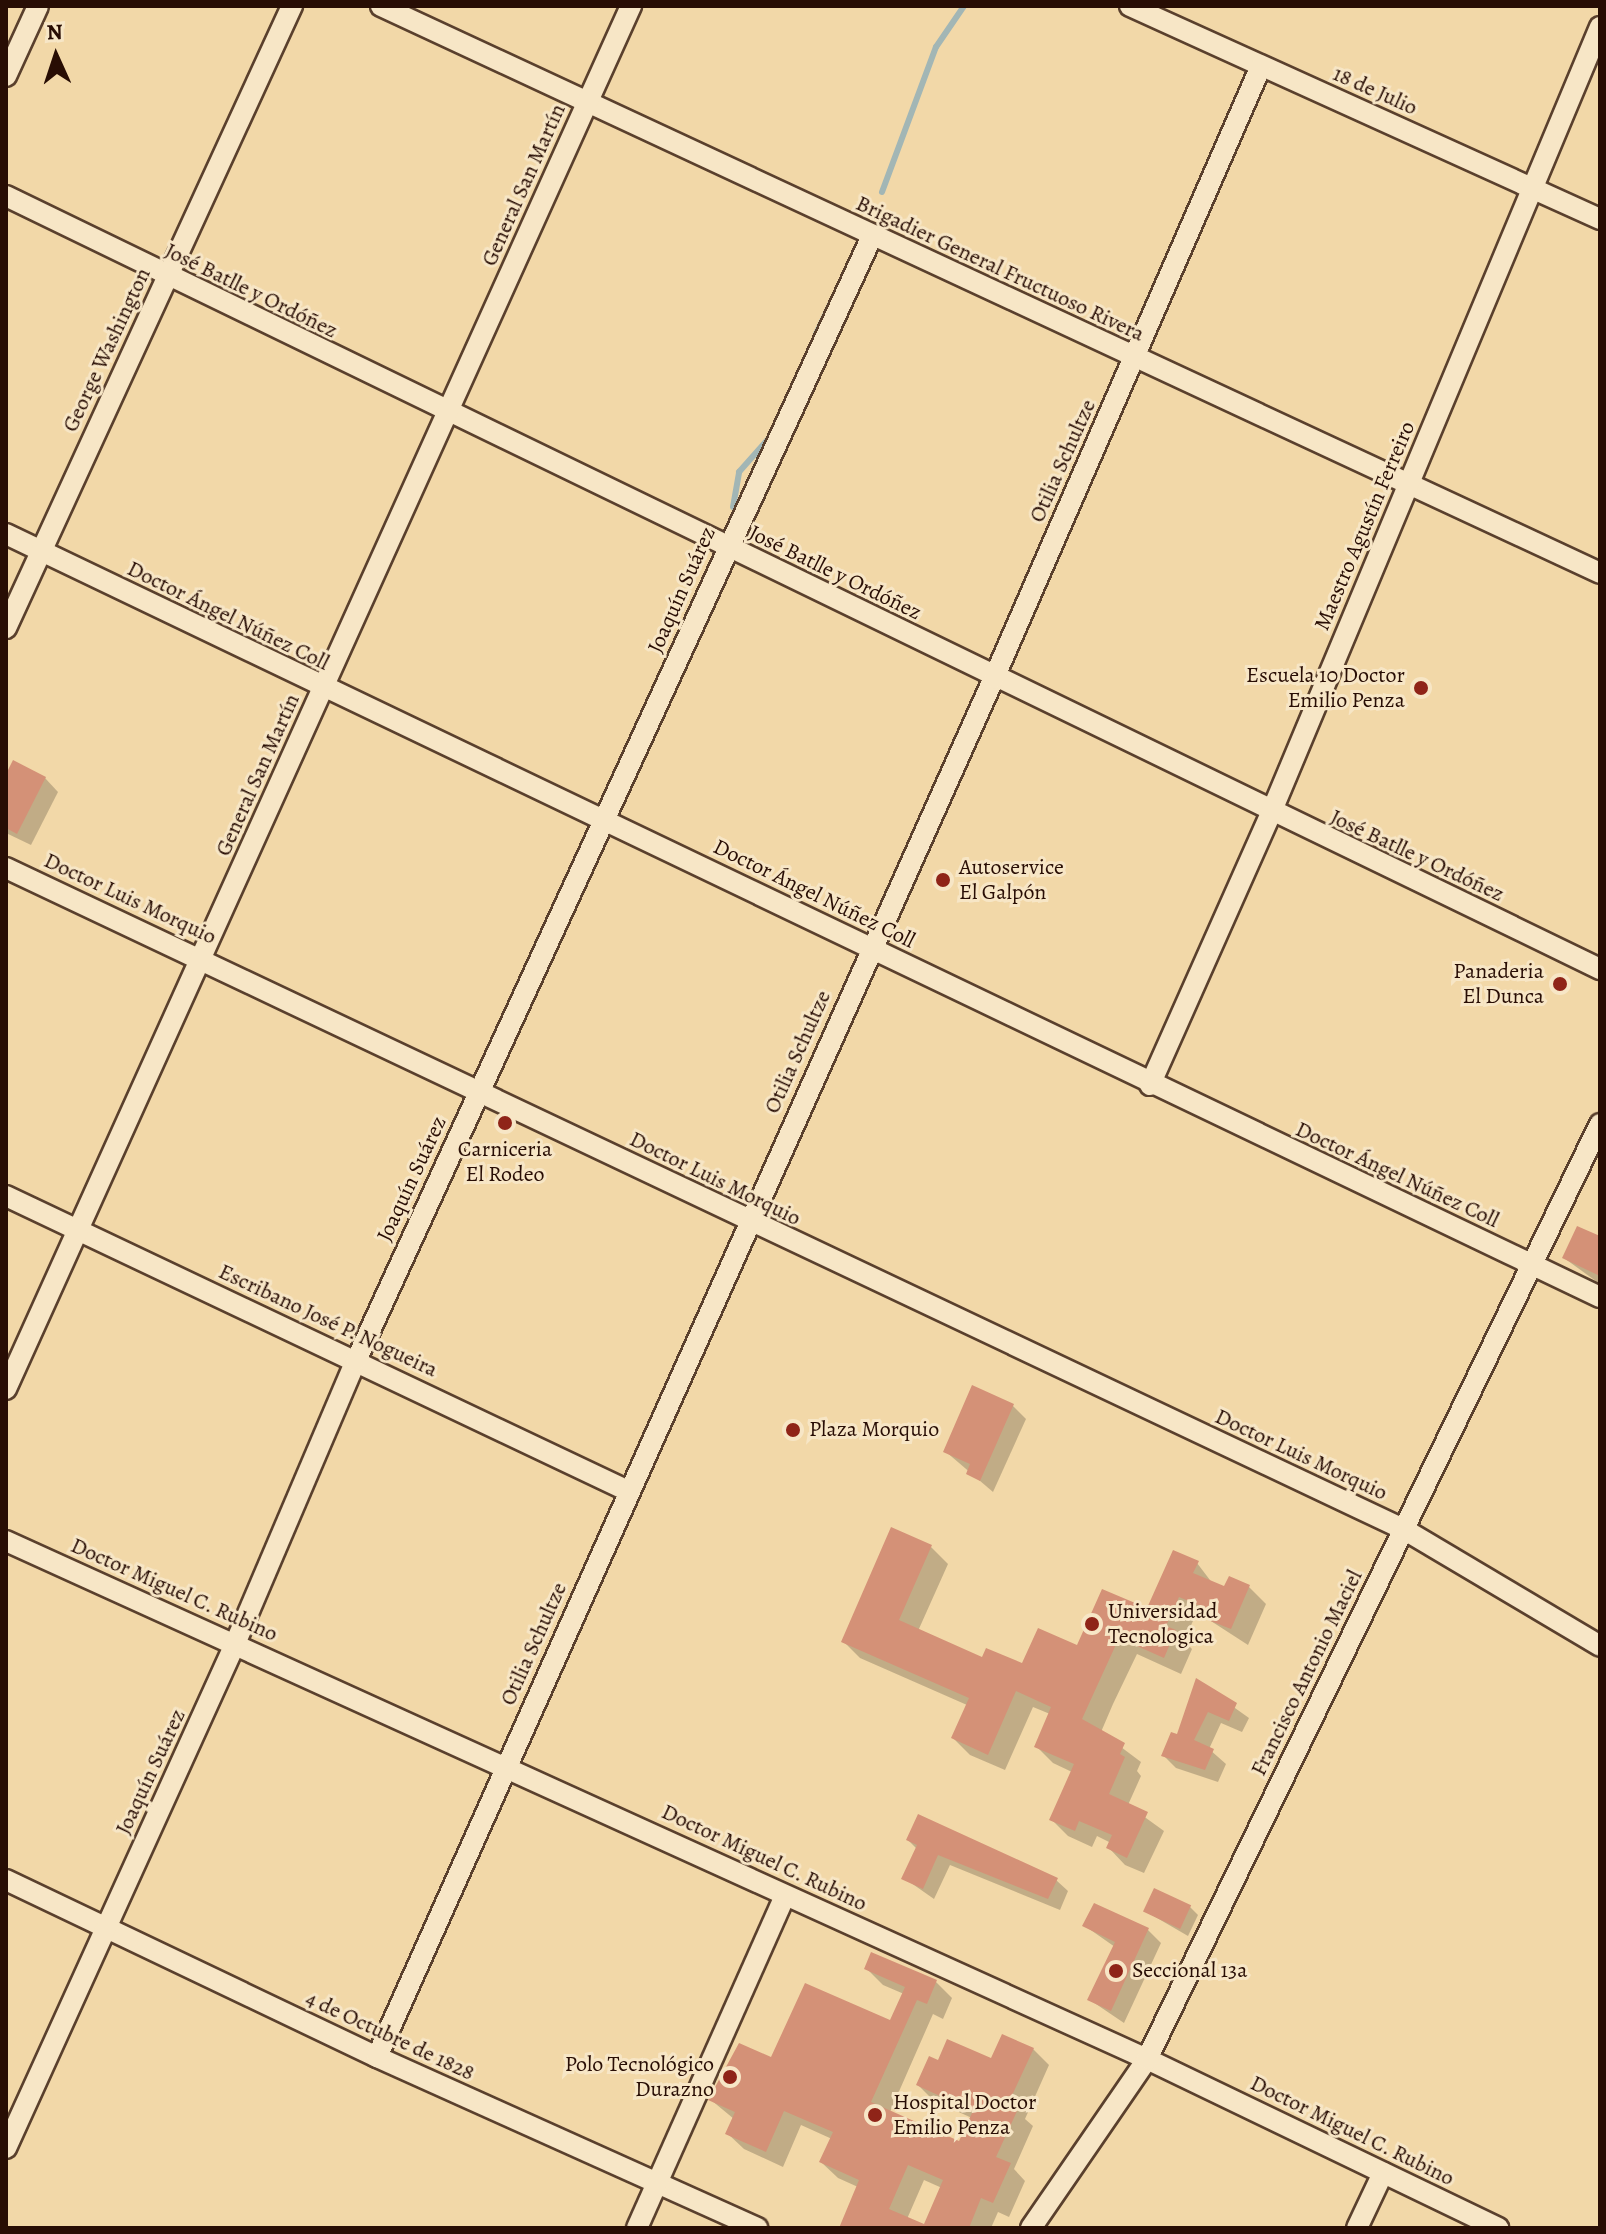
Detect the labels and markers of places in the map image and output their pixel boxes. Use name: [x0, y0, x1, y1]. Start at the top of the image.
place label: Escuela 10 Doctor Emilio Penza: [1246, 662, 1405, 714]
marker: Escuela 10 Doctor Emilio Penza: [1412, 679, 1430, 697]
place label: Autoservice El Galpón: [959, 854, 1064, 906]
marker: Autoservice El Galpón: [934, 871, 952, 889]
place label: Panaderia El Dunca: [1453, 958, 1544, 1010]
marker: Panaderia El Dunca: [1551, 975, 1569, 993]
marker: Carniceria El Rodeo: [496, 1114, 514, 1132]
place label: Carniceria El Rodeo: [458, 1136, 552, 1188]
place label: Plaza Morquio: [809, 1417, 939, 1443]
marker: Plaza Morquio: [784, 1421, 802, 1439]
place label: Universidad Tecnologica: [1108, 1598, 1217, 1650]
marker: Universidad Tecnologica: [1083, 1615, 1101, 1633]
place label: Seccional 13a: [1132, 1958, 1248, 1984]
marker: Seccional 13a: [1107, 1962, 1125, 1980]
place label: Polo Tecnológico Durazno: [565, 2051, 714, 2102]
marker: Polo Tecnológico Durazno: [721, 2068, 739, 2086]
place label: Hospital Doctor Emilio Penza: [893, 2089, 1036, 2140]
marker: Hospital Doctor Emilio Penza: [864, 2104, 886, 2126]

